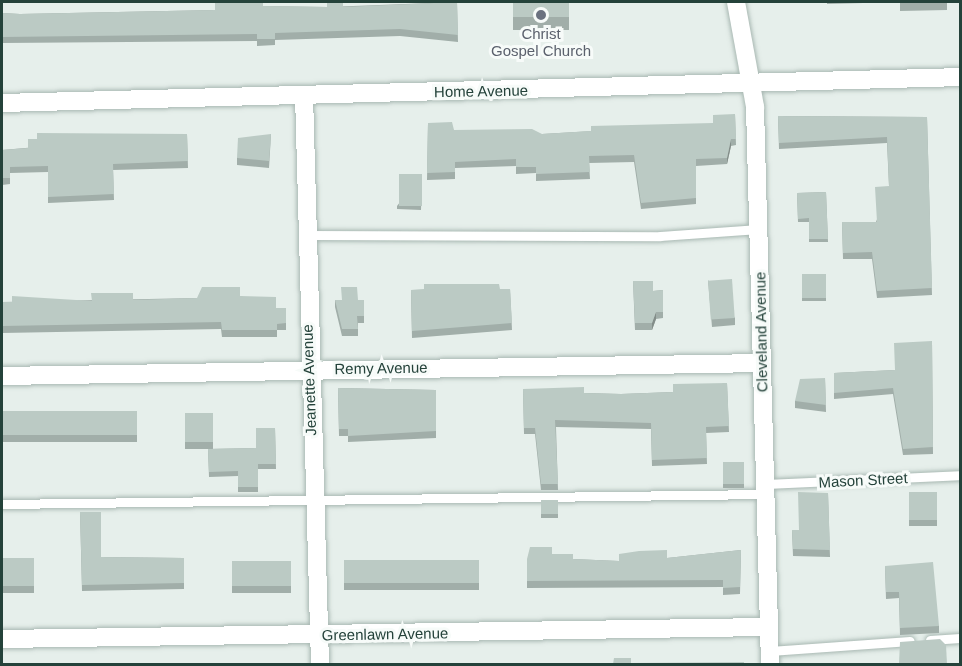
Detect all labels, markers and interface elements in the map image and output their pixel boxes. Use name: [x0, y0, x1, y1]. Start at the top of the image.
marker: Christ Gospel Church: [534, 8, 548, 22]
place label: Christ Gospel Church: [491, 24, 591, 59]
street label: Home Avenue: [433, 81, 529, 101]
street label: Cleveland Avenue: [751, 271, 771, 393]
street label: Jeanette Avenue: [298, 324, 320, 436]
street label: Remy Avenue: [334, 358, 428, 378]
street label: Mason Street: [818, 469, 908, 491]
street label: Greenlawn Avenue: [321, 624, 449, 644]

